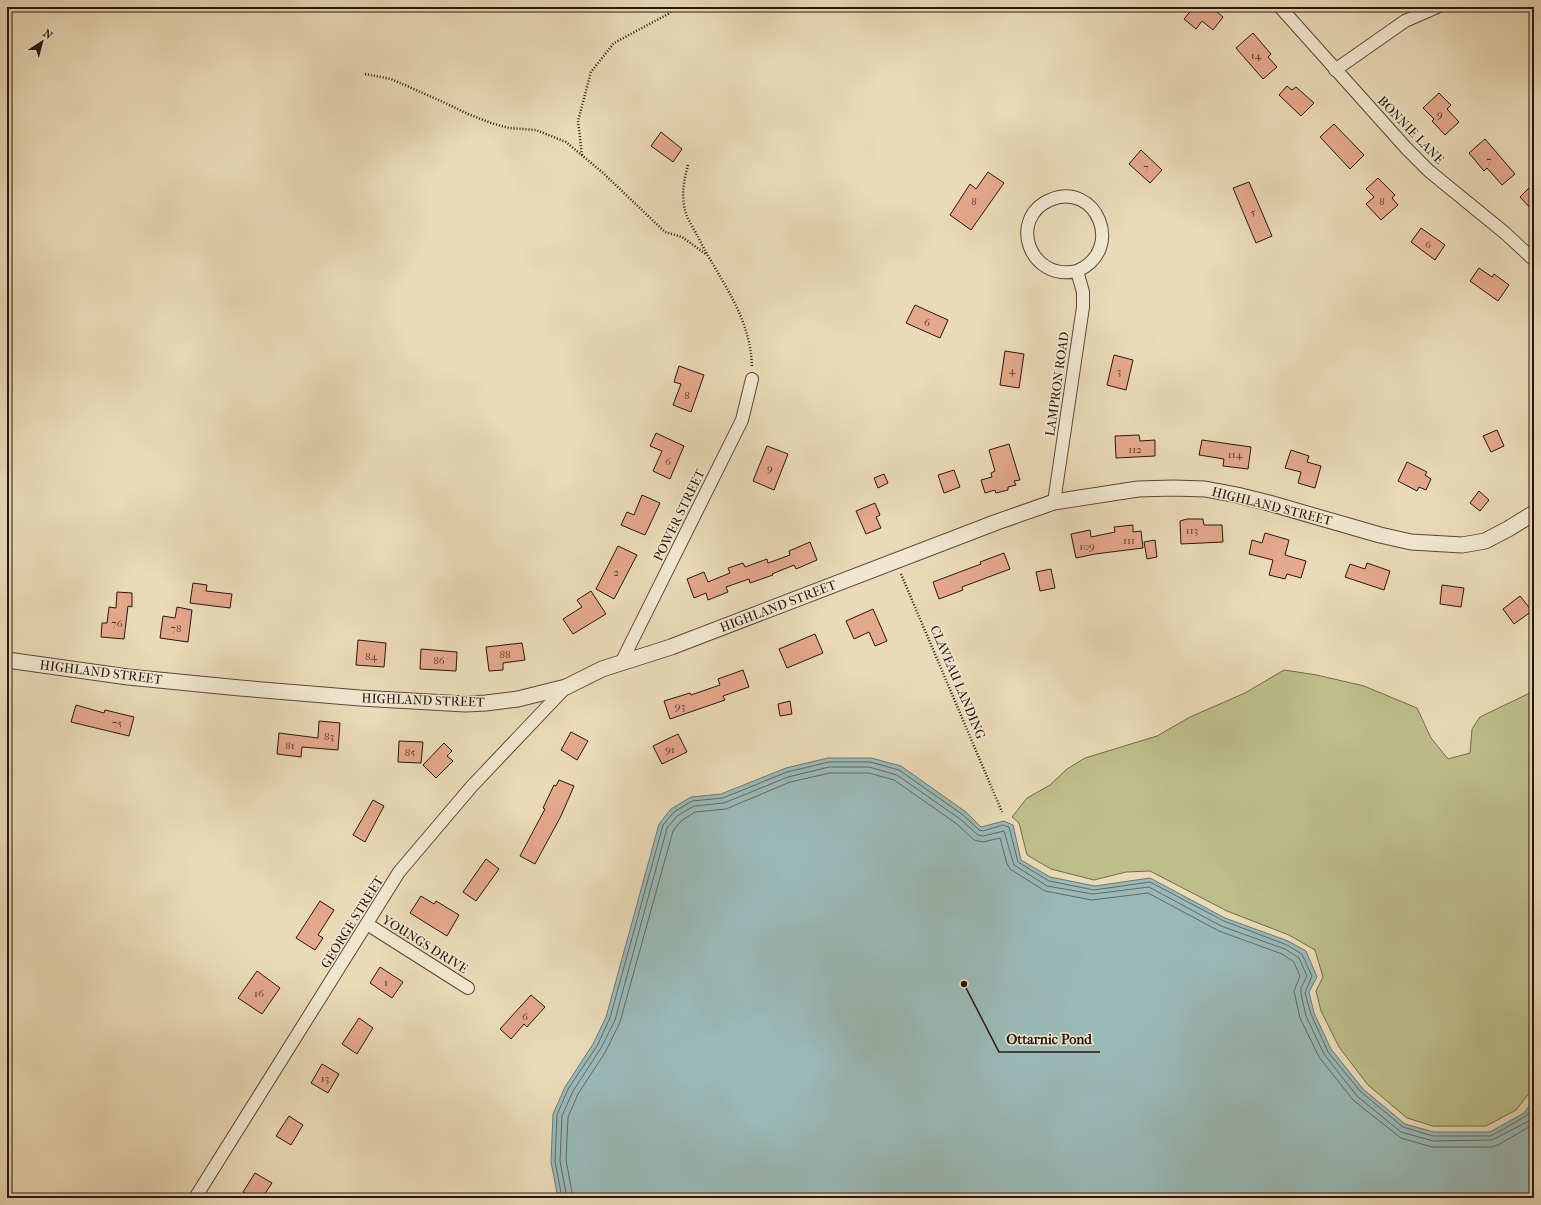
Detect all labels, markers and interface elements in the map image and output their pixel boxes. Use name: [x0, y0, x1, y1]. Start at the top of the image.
north arrow: [22, 22, 62, 62]
text: N: [40, 27, 55, 42]
house number: 14: [1251, 49, 1262, 62]
street label: BONNIE LANE: [1375, 93, 1447, 167]
house number: 9: [1437, 108, 1443, 121]
house number: 7: [1486, 154, 1492, 167]
house number: 7: [1143, 161, 1149, 174]
house number: 8: [971, 195, 977, 208]
house number: 8: [1379, 195, 1385, 208]
house number: 5: [1251, 206, 1256, 219]
house number: 6: [1425, 238, 1431, 251]
house number: 6: [924, 316, 930, 329]
street label: LAMPRON ROAD: [1042, 331, 1072, 437]
house number: 4: [1009, 364, 1016, 377]
house number: 3: [1117, 365, 1121, 378]
house number: 8: [684, 389, 690, 402]
house number: 112: [1128, 443, 1142, 456]
house number: 114: [1228, 448, 1243, 461]
house number: 6: [665, 455, 671, 468]
house number: 9: [767, 462, 773, 475]
street label: POWER STREET: [650, 466, 708, 563]
street label: HIGHLAND STREET: [1210, 484, 1334, 528]
house number: 113: [1186, 524, 1198, 537]
house number: 111: [1123, 534, 1135, 547]
house number: 109: [1079, 540, 1095, 553]
house number: 2: [613, 566, 619, 579]
street label: HIGHLAND STREET: [718, 577, 838, 635]
house number: 76: [111, 617, 123, 630]
house number: 78: [171, 622, 181, 635]
street label: CLAVEAU LANDING: [927, 623, 989, 741]
house number: 88: [499, 648, 511, 661]
house number: 84: [365, 650, 377, 663]
house number: 86: [433, 654, 445, 667]
street label: HIGHLAND STREET: [39, 657, 163, 687]
street label: HIGHLAND STREET: [361, 690, 485, 710]
house number: 93: [675, 700, 685, 713]
house number: 75: [112, 717, 122, 730]
house number: 83: [324, 730, 334, 743]
house number: 81: [285, 739, 295, 752]
house number: 91: [665, 743, 675, 756]
house number: 85: [405, 746, 415, 759]
street label: GEORGE STREET: [318, 873, 387, 971]
street label: YOUNGS DRIVE: [379, 911, 471, 976]
house number: 1: [384, 976, 388, 989]
house number: 16: [254, 987, 264, 1000]
house number: 6: [522, 1010, 528, 1023]
callout: Ottarnic Pond: [999, 1026, 1100, 1052]
text: Ottarnic Pond: [1006, 1031, 1093, 1048]
house number: 13: [321, 1072, 329, 1085]

